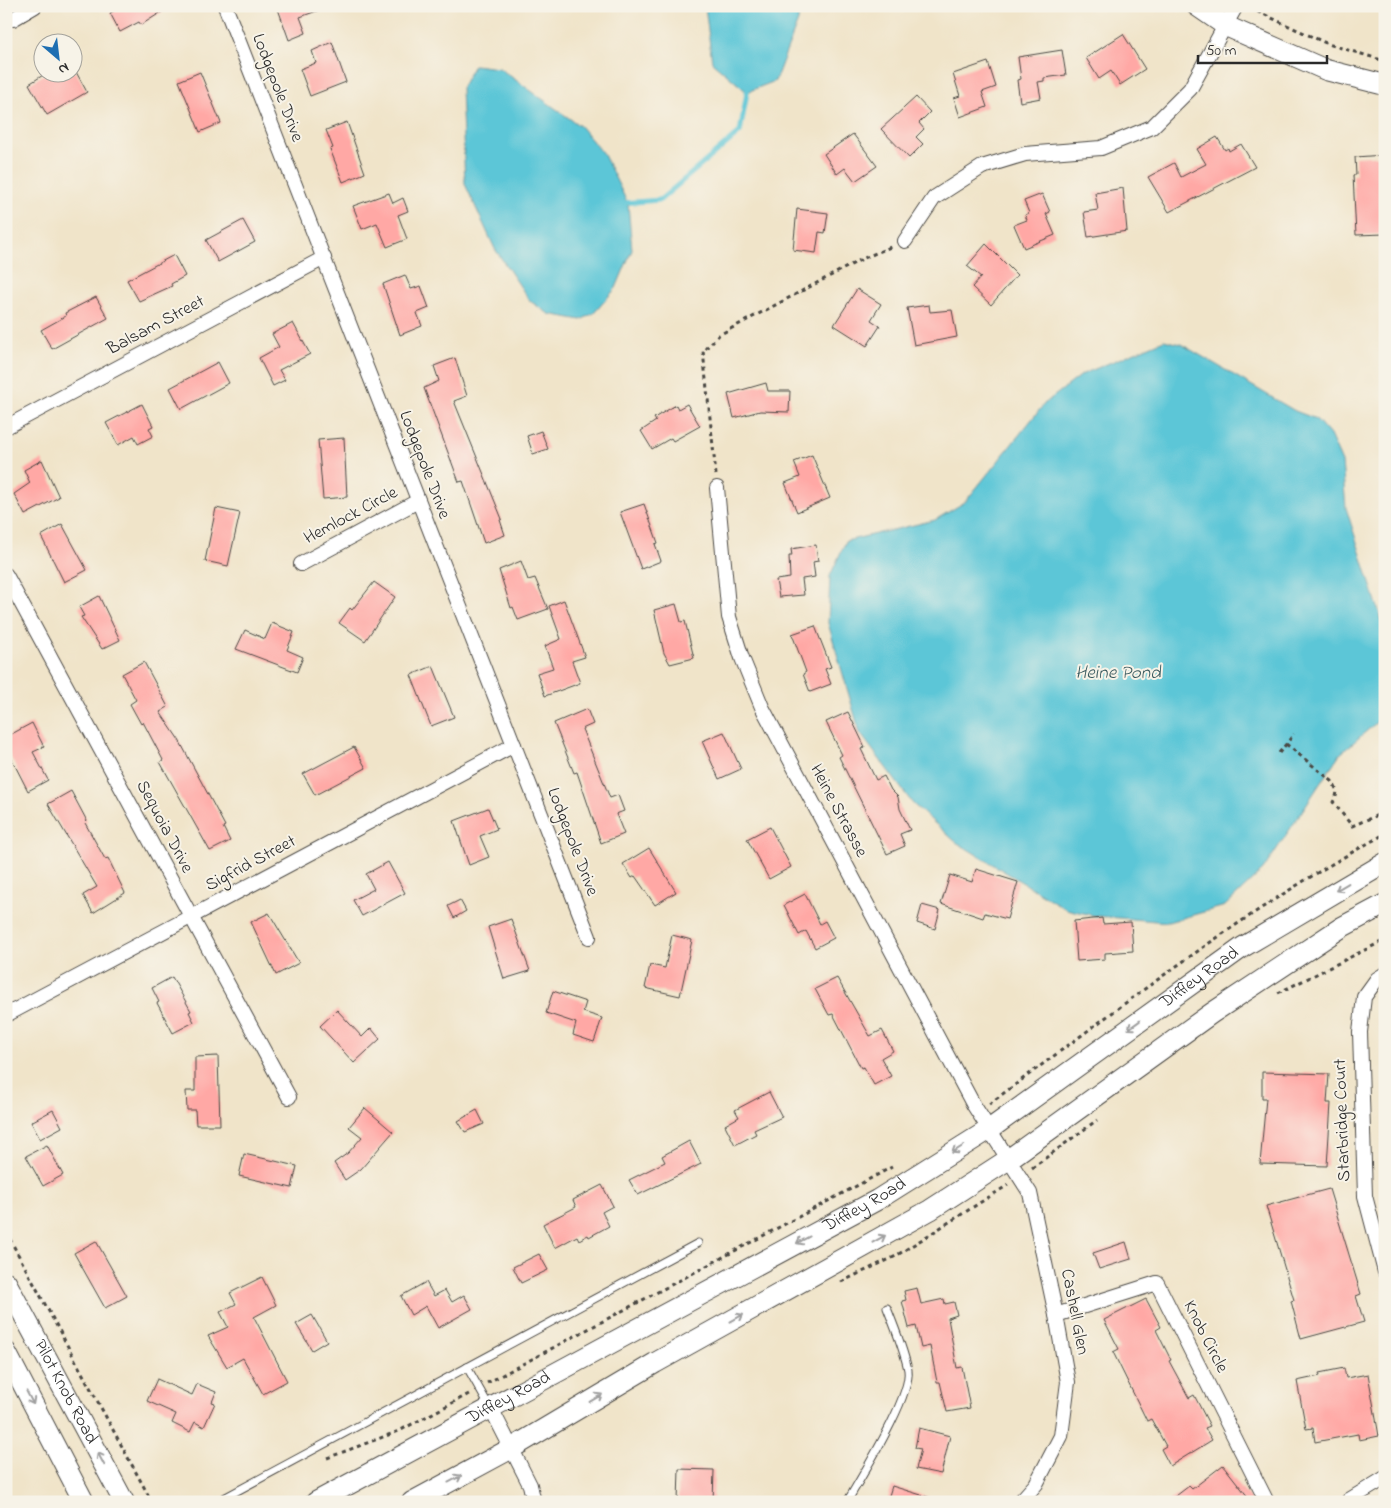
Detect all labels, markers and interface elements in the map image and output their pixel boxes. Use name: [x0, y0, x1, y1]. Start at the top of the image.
street label: Lodgepole Drive: [243, 30, 310, 147]
north arrow: [32, 32, 82, 82]
scale bar: [1198, 32, 1327, 64]
text: 50 m: [1206, 40, 1237, 62]
text: N: [54, 57, 73, 80]
street label: Balsam Street: [102, 289, 210, 363]
street label: Lodgepole Drive: [390, 407, 457, 524]
street label: Hemlock Circle: [299, 480, 403, 552]
water label: Heine Pond: [1075, 660, 1162, 687]
street label: Heine Strasse: [802, 760, 874, 863]
street label: Sequoia Drive: [129, 776, 200, 879]
street label: Lodgepole Drive: [538, 784, 605, 901]
street label: Sigfrid Street: [201, 829, 302, 900]
one-way arrow: [1335, 881, 1349, 892]
street label: Diffley Road: [1154, 941, 1245, 1016]
one-way arrow: [1127, 1020, 1141, 1030]
street label: Starbridge Court: [1328, 1058, 1359, 1182]
one-way arrow: [952, 1144, 966, 1154]
street label: Diffley Road: [818, 1172, 912, 1240]
one-way arrow: [872, 1234, 887, 1244]
one-way arrow: [796, 1235, 811, 1245]
street label: Cashell Glen: [1053, 1267, 1095, 1357]
street label: Knob Circle: [1176, 1296, 1235, 1379]
one-way arrow: [730, 1313, 745, 1323]
street label: Pilot Knob Road: [26, 1335, 104, 1449]
street label: Diffley Road: [461, 1365, 555, 1432]
one-way arrow: [26, 1390, 35, 1405]
one-way arrow: [589, 1393, 603, 1403]
one-way arrow: [96, 1451, 106, 1466]
one-way arrow: [447, 1473, 462, 1483]

